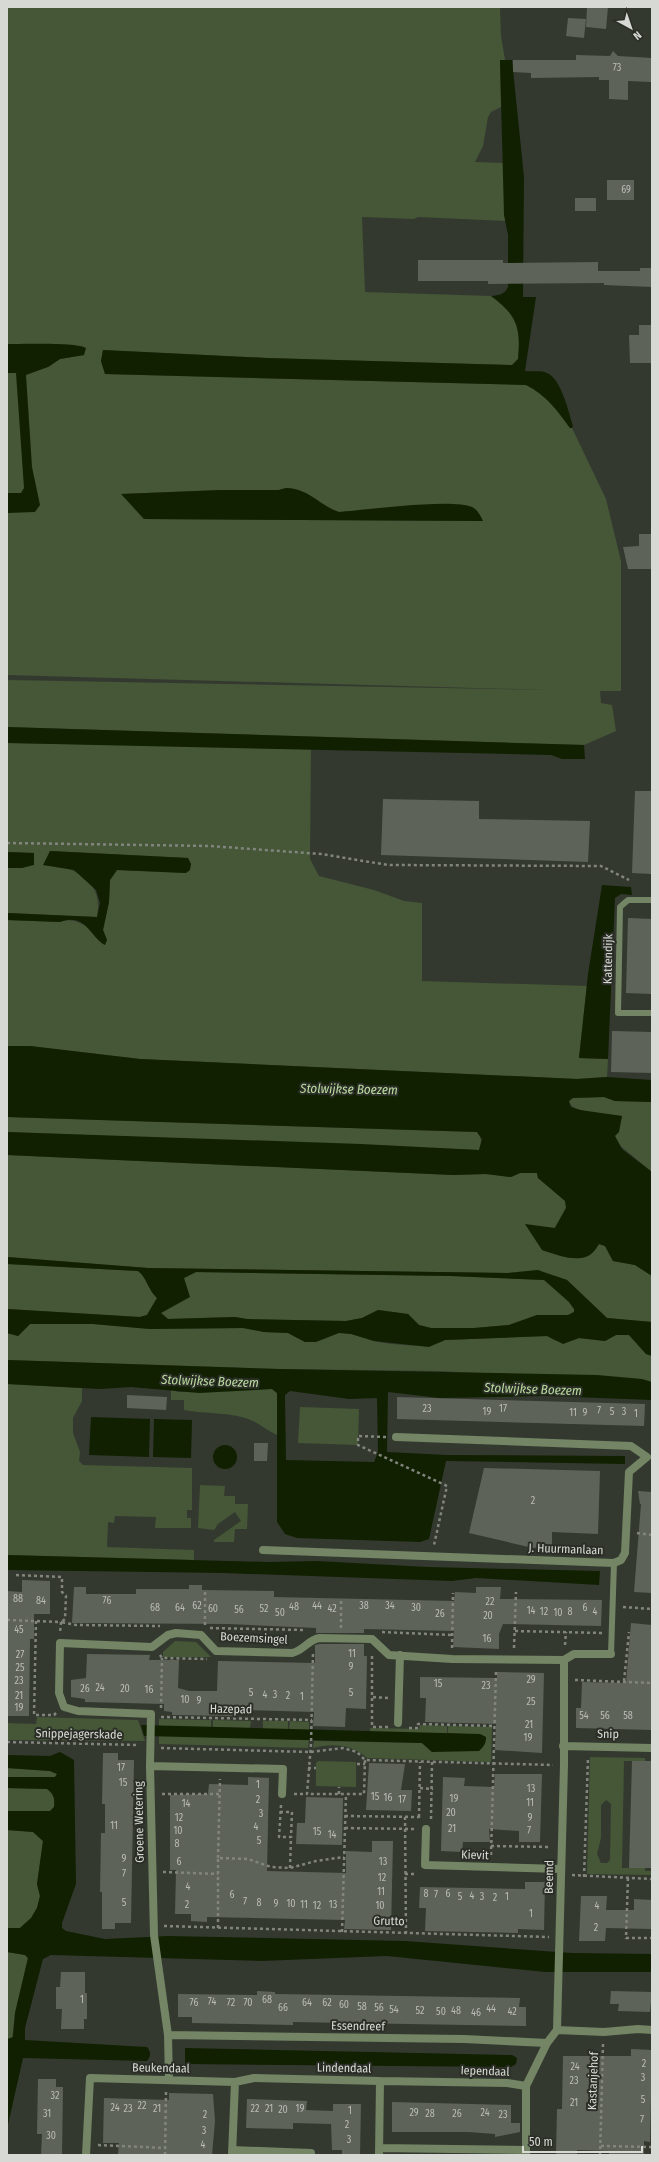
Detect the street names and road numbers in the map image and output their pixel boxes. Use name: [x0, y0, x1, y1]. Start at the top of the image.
street label: Kattendijk: [601, 933, 615, 984]
street label: J. Huurmanlaan: [528, 1541, 604, 1557]
street label: Boezemsingel: [220, 1629, 288, 1647]
street label: Hazepad: [210, 1702, 252, 1716]
street label: Snippejagerskade: [35, 1726, 123, 1742]
street label: Snip: [597, 1727, 619, 1741]
street label: Groene Wetering: [131, 1781, 147, 1863]
street label: Kievit: [461, 1848, 489, 1862]
street label: Beemd: [542, 1860, 556, 1894]
street label: Grutto: [373, 1914, 405, 1928]
street label: Essendreef: [331, 2019, 386, 2033]
street label: Kastanjehof: [585, 2050, 601, 2110]
street label: Beukendaal: [132, 2060, 190, 2076]
street label: Lindendaal: [317, 2061, 371, 2075]
street label: Iependaal: [460, 2063, 510, 2079]

